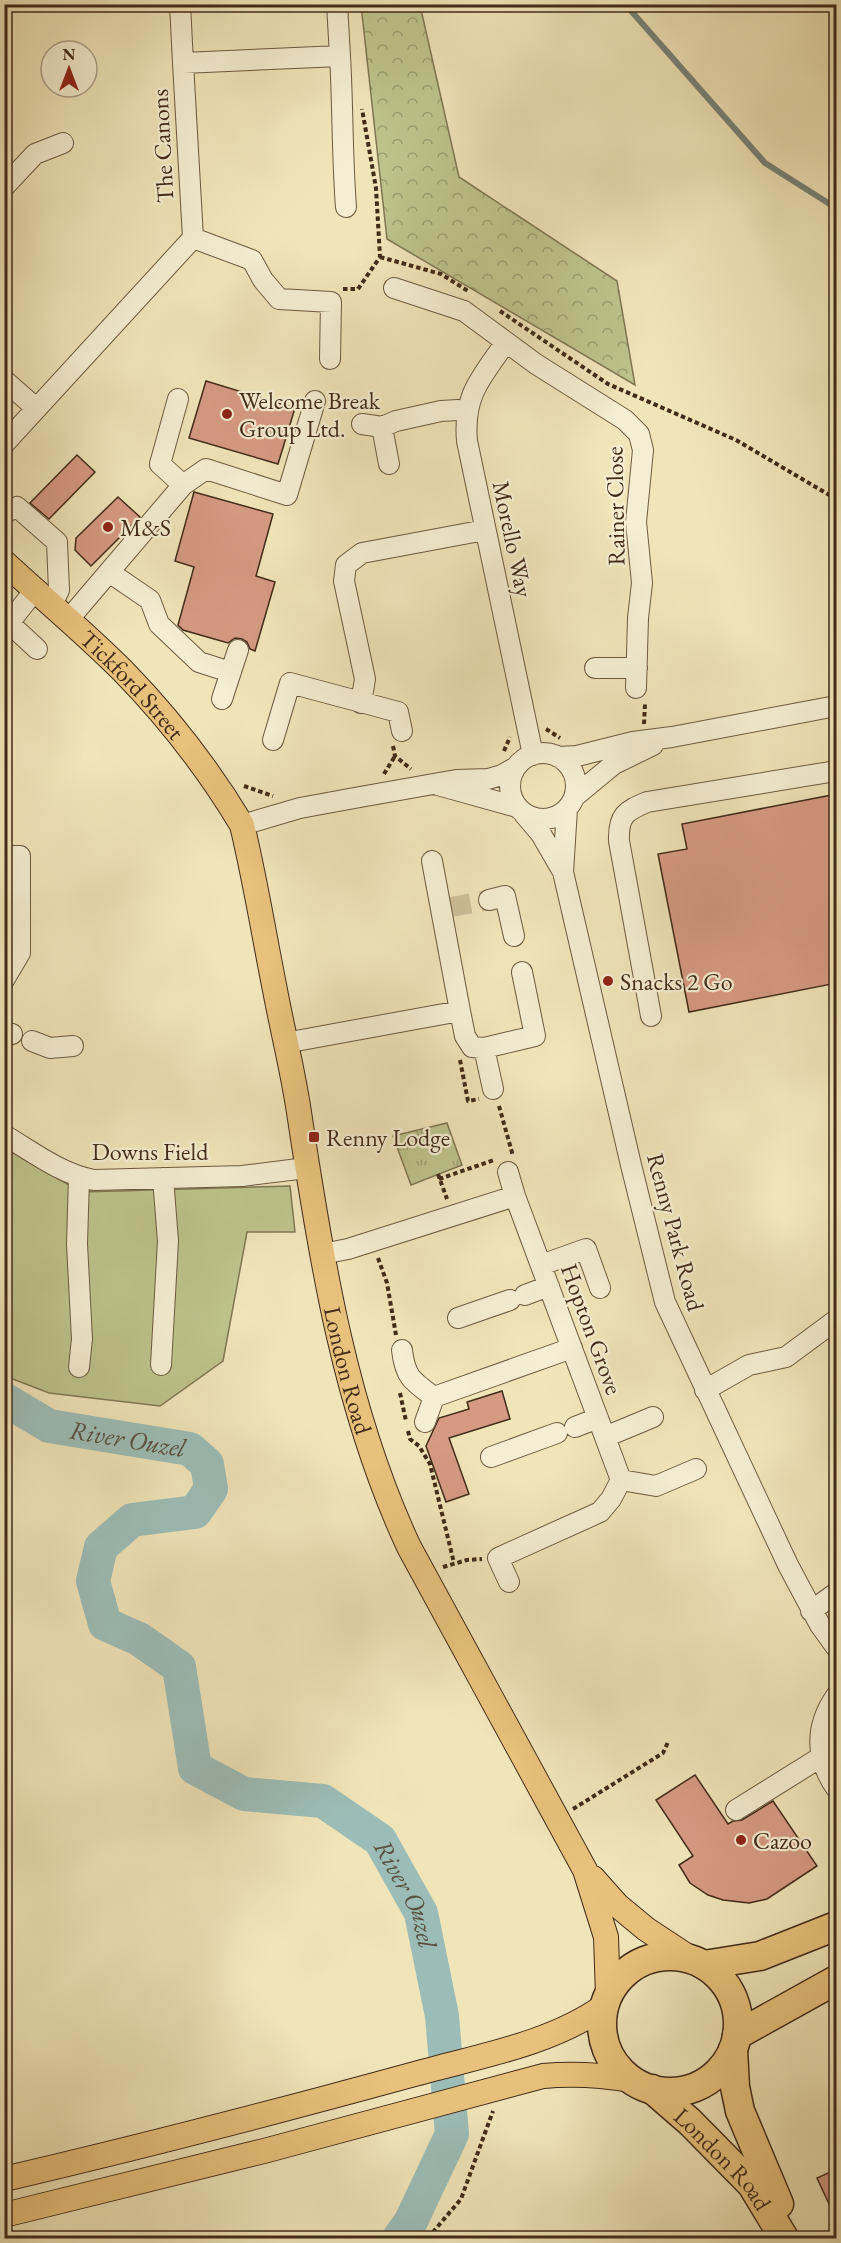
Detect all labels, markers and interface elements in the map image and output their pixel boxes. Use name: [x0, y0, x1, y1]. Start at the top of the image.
north arrow: [39, 39, 99, 99]
text: N: [63, 44, 76, 65]
street label: The Canons: [144, 88, 180, 204]
place label: Welcome Break Group Ltd.: [239, 385, 381, 444]
marker: Welcome Break Group Ltd.: [220, 407, 234, 421]
street label: Rainer Close: [598, 446, 632, 566]
street label: Morello Way: [486, 478, 541, 600]
place label: M&S: [120, 512, 171, 543]
marker: M&S: [101, 520, 115, 534]
street label: Tickford Street: [74, 623, 192, 746]
place label: Snacks 2 Go: [620, 966, 733, 997]
marker: Snacks 2 Go: [601, 974, 615, 988]
place label: Renny Lodge: [326, 1122, 450, 1153]
marker: Renny Lodge: [307, 1130, 321, 1144]
street label: Downs Field: [92, 1136, 209, 1167]
street label: Renny Park Road: [640, 1150, 712, 1315]
street label: Hopton Grove: [554, 1259, 630, 1399]
street label: London Road: [317, 1304, 380, 1438]
water label: River Ouzel: [67, 1413, 189, 1465]
place label: Cazoo: [753, 1825, 812, 1856]
water label: River Ouzel: [366, 1833, 445, 1952]
marker: Cazoo: [734, 1833, 748, 1847]
street label: London Road: [668, 2100, 779, 2216]

